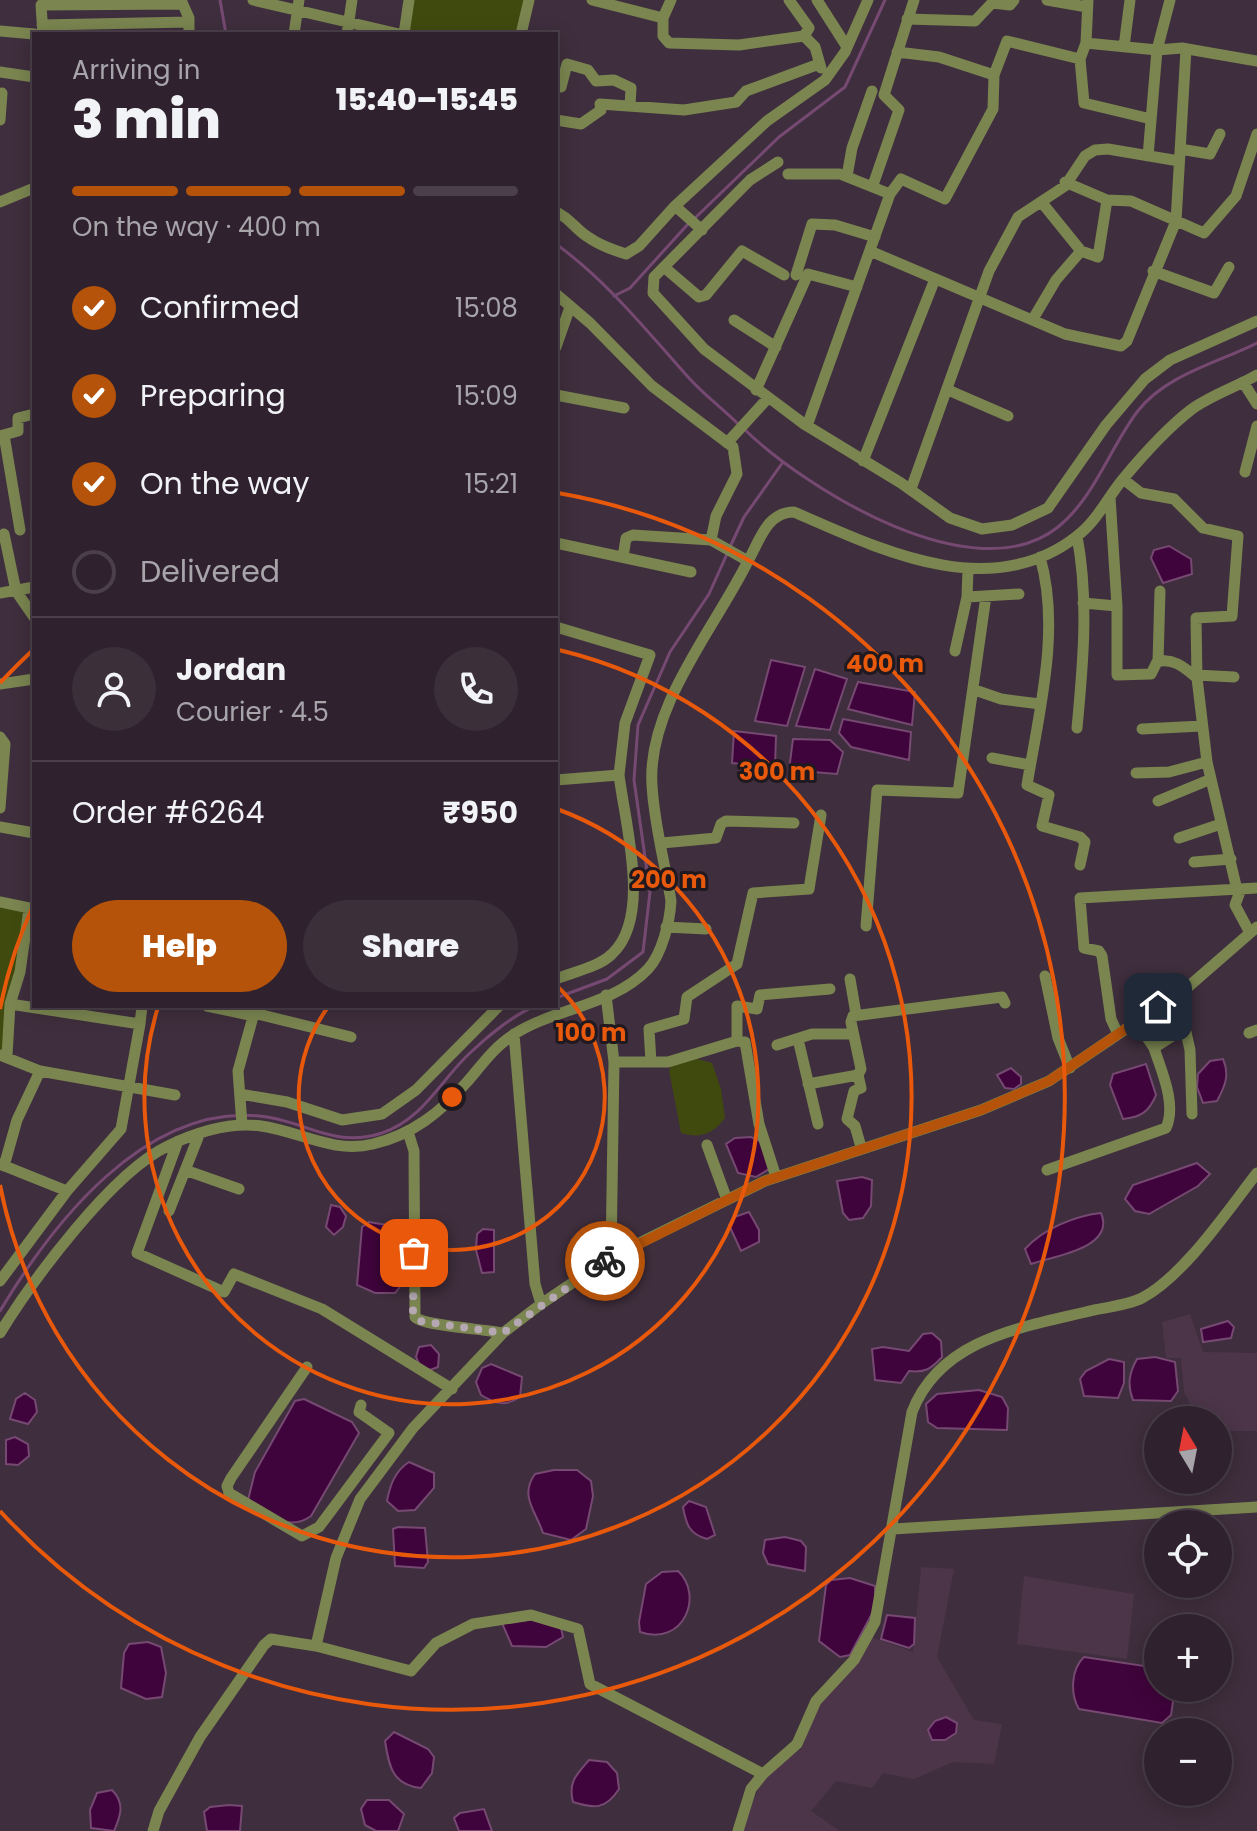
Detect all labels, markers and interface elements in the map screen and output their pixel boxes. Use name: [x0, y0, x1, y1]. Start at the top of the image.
text: Arriving in: [72, 52, 201, 88]
text: 15:40–15:45: [336, 78, 518, 121]
text: 3 min: [72, 83, 221, 156]
text: On the way · 400 m: [72, 209, 321, 245]
icon: check: [72, 286, 116, 330]
text: Confirmed: [140, 286, 300, 329]
text: 15:08: [455, 290, 518, 326]
icon: check: [72, 374, 116, 418]
text: Preparing: [140, 374, 286, 417]
text: 15:09: [455, 378, 518, 414]
icon: check: [72, 462, 116, 506]
text: On the way: [140, 462, 309, 505]
text: 15:21: [465, 466, 518, 502]
text: Delivered: [140, 550, 280, 593]
button: person: [72, 647, 156, 731]
button: phone: [434, 647, 518, 731]
text: 400 m: [846, 647, 924, 680]
text: Jordan: [176, 648, 286, 691]
text: Courier · 4.5: [176, 694, 329, 730]
text: 300 m: [739, 755, 815, 788]
text: Order #6264: [72, 791, 264, 834]
text: ₹950: [443, 791, 518, 834]
text: 200 m: [631, 863, 707, 896]
button: Help: [72, 900, 287, 992]
button: Share: [303, 900, 518, 992]
pin: [1124, 973, 1192, 1041]
icon: home: [1136, 985, 1180, 1029]
text: 100 m: [556, 1016, 626, 1049]
centre of rings: [438, 1083, 466, 1111]
pin: [380, 1219, 448, 1287]
courier: [565, 1221, 645, 1301]
icon: bag: [392, 1231, 436, 1275]
icon: bike: [583, 1239, 627, 1283]
north arrow: [1144, 1406, 1232, 1494]
map controls: [1144, 1406, 1232, 1806]
button: locate: [1144, 1510, 1232, 1598]
button: +: [1144, 1614, 1232, 1702]
button: −: [1144, 1718, 1232, 1806]

